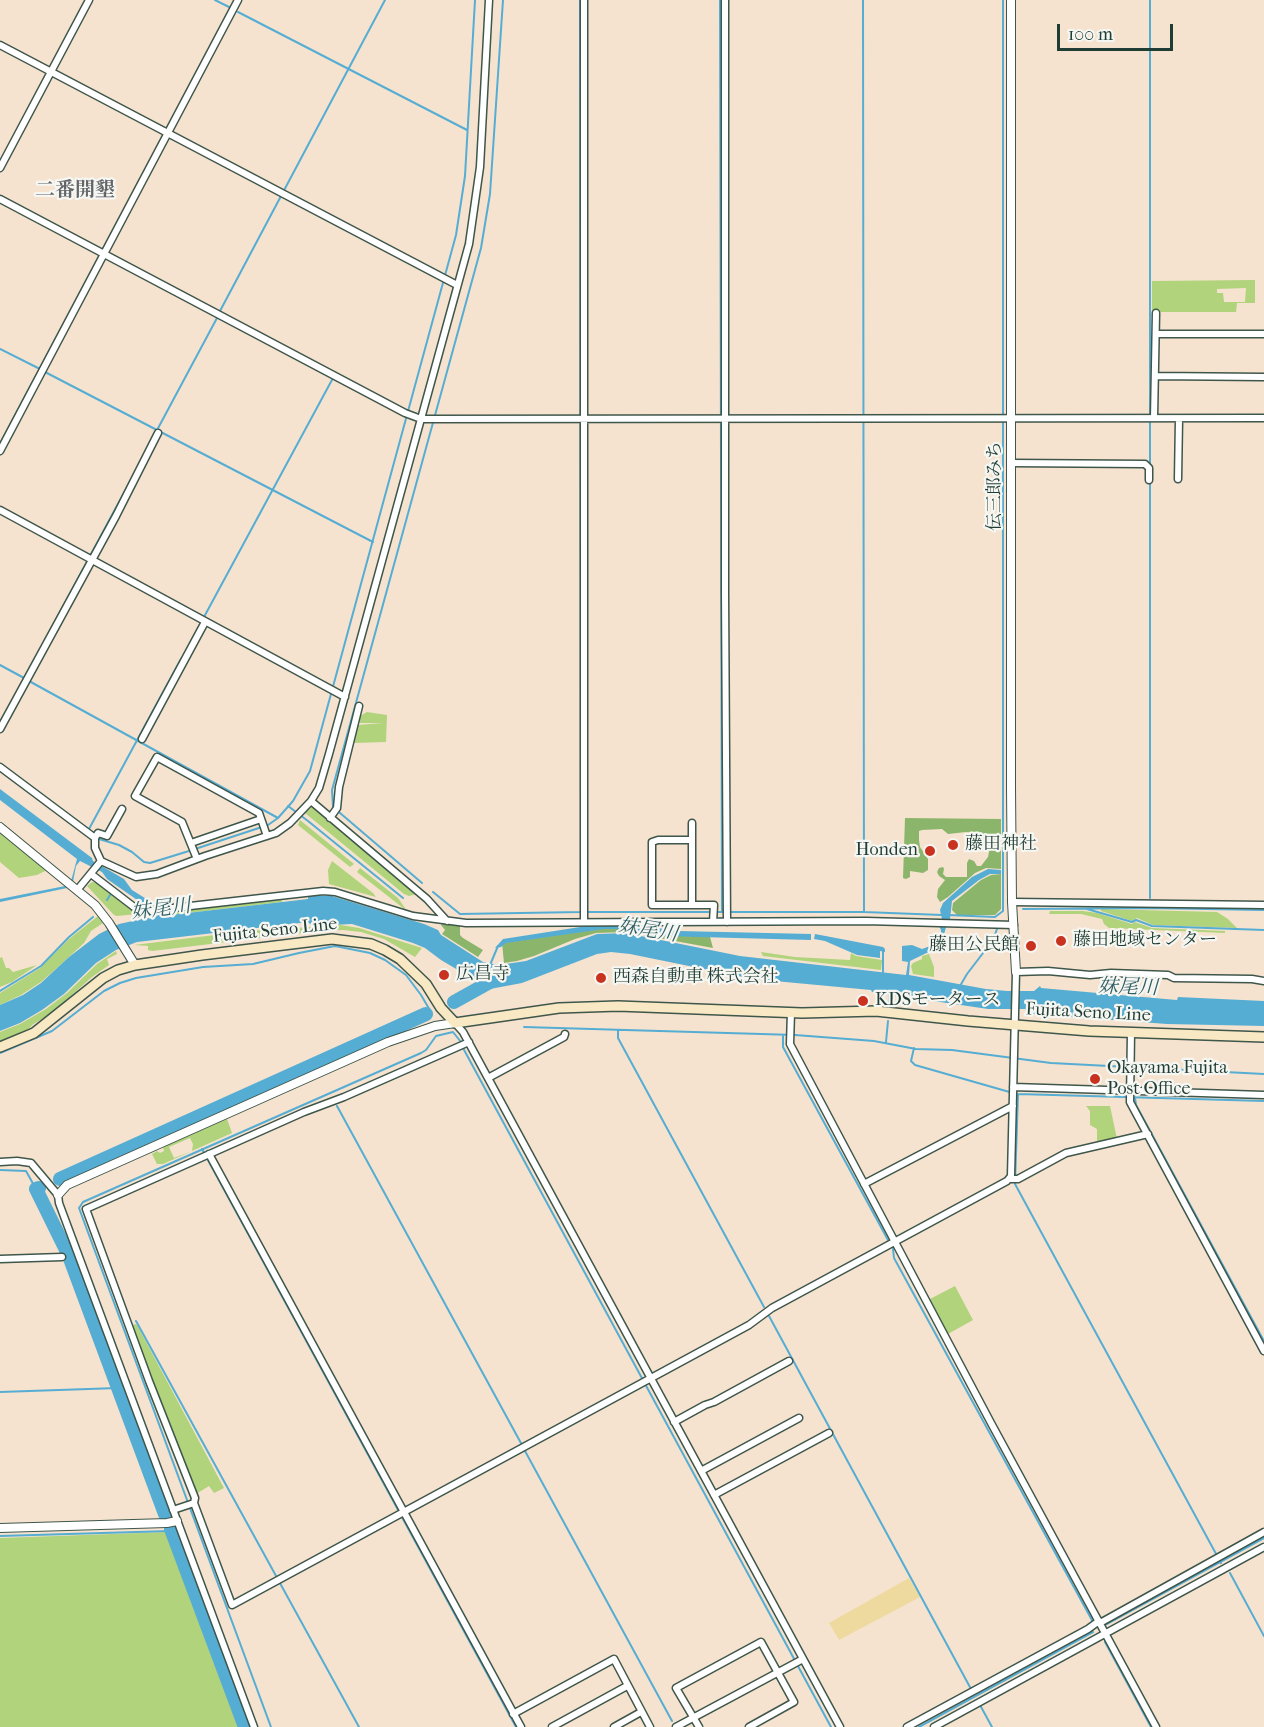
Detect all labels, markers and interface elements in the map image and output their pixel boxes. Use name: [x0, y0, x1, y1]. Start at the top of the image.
scale bar: [1060, 12, 1176, 50]
text: 100 m: [1068, 24, 1113, 45]
district label: 二番開墾: [35, 179, 115, 203]
street label: 伝三郎みち: [985, 441, 1007, 531]
place label: 藤田神社: [965, 834, 1037, 856]
marker: 藤田神社: [946, 838, 960, 852]
place label: Honden: [855, 840, 918, 862]
marker: Honden: [923, 844, 937, 858]
water label: 妹尾川: [130, 894, 192, 926]
street label: Fujita Seno Line: [212, 914, 338, 948]
water label: 妹尾川: [616, 914, 680, 948]
place label: 藤田地域センター: [1073, 930, 1217, 952]
marker: 藤田地域センター: [1054, 934, 1068, 948]
place label: 藤田公民館: [929, 935, 1019, 957]
marker: 藤田公民館: [1024, 939, 1038, 953]
place label: 広昌寺: [456, 964, 510, 986]
place label: 西森自動車 株式会社: [613, 967, 779, 989]
marker: 広昌寺: [437, 968, 451, 982]
marker: 西森自動車 株式会社: [594, 971, 608, 985]
water label: 妹尾川: [1098, 975, 1158, 1001]
place label: KDSモータース: [875, 990, 1000, 1012]
marker: KDSモータース: [856, 994, 870, 1008]
street label: Fujita Seno Line: [1025, 999, 1151, 1027]
place label: Okayama Fujita Post Office: [1107, 1058, 1228, 1100]
marker: Okayama Fujita Post Office: [1088, 1072, 1102, 1086]

